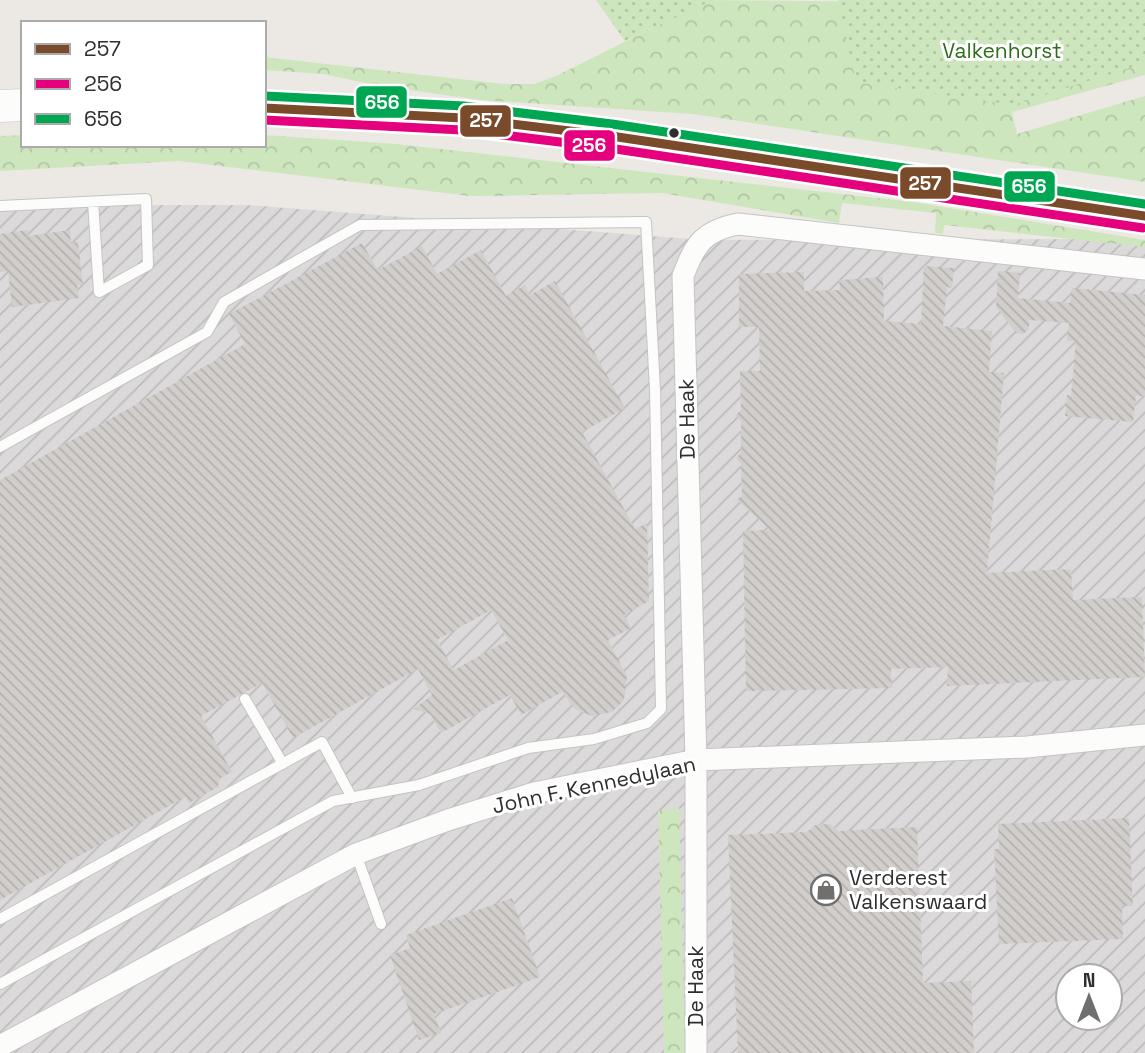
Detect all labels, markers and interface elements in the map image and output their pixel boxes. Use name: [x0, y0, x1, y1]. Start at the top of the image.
legend: [21, 21, 266, 147]
text: 257: [84, 35, 121, 62]
park label: Valkenhorst: [942, 37, 1062, 64]
text: 256: [84, 70, 122, 97]
line badge: 656: [355, 85, 408, 119]
text: 656: [365, 90, 399, 115]
line badge: 257: [459, 104, 512, 138]
text: 656: [84, 105, 122, 132]
text: 257: [470, 108, 503, 133]
unlabelled marker: [667, 126, 681, 140]
line badge: 256: [563, 129, 616, 162]
text: 256: [572, 133, 606, 158]
line badge: 257: [899, 166, 952, 200]
line badge: 656: [1003, 170, 1056, 203]
text: 257: [909, 171, 942, 196]
text: 656: [1012, 174, 1046, 199]
street label: De Haak: [672, 378, 701, 460]
street label: John F. Kennedylaan: [490, 750, 698, 819]
place label: Verderest Valkenswaard: [849, 864, 987, 915]
shop icon: Verderest Valkenswaard: [809, 873, 843, 907]
street label: De Haak: [682, 946, 709, 1026]
north arrow: [1054, 962, 1124, 1032]
text: N: [1083, 968, 1095, 993]

